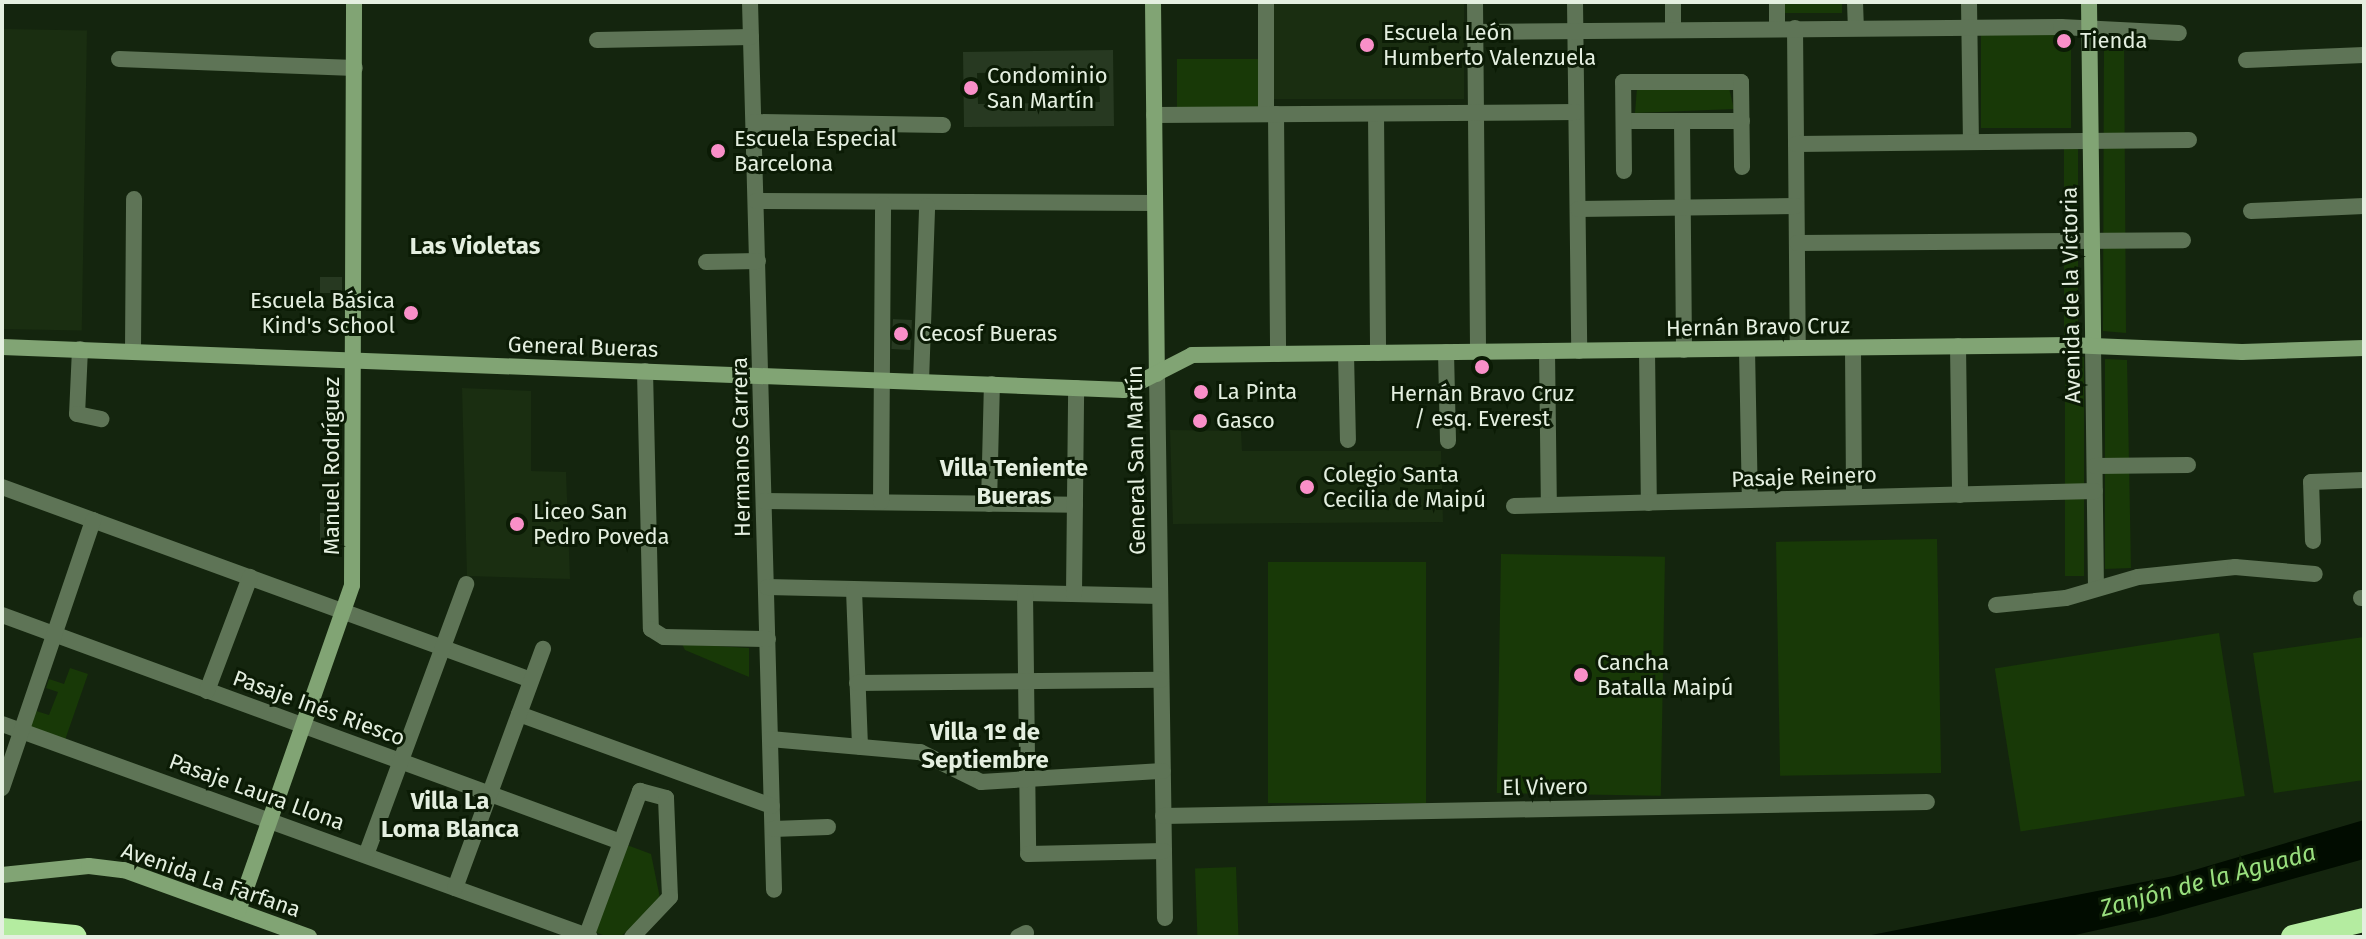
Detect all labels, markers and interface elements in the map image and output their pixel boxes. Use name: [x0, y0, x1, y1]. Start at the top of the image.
place label: Escuela León Humberto Valenzuela: [1383, 19, 1596, 70]
place label: Tienda: [2080, 28, 2148, 54]
marker: Tienda: [2055, 32, 2073, 50]
marker: Escuela León Humberto Valenzuela: [1358, 36, 1376, 54]
place label: Condominio San Martín: [987, 62, 1108, 114]
marker: Condominio San Martín: [962, 79, 980, 97]
place label: Escuela Especial Barcelona: [734, 125, 897, 176]
marker: Escuela Especial Barcelona: [709, 142, 727, 160]
street label: Avenida de la Victoria: [2056, 187, 2086, 403]
district label: Las Violetas: [410, 233, 540, 261]
place label: Escuela Básica Kind's School: [250, 287, 395, 338]
marker: Escuela Básica Kind's School: [402, 304, 420, 322]
street label: Hernán Bravo Cruz: [1666, 312, 1850, 342]
place label: Cecosf Bueras: [919, 321, 1057, 347]
marker: Cecosf Bueras: [890, 323, 912, 345]
street label: General Bueras: [507, 331, 659, 363]
street label: Hermanos Carrera: [726, 357, 756, 537]
marker: Hernán Bravo Cruz / esq. Everest: [1473, 358, 1491, 376]
street label: General San Martín: [1121, 365, 1151, 555]
street label: Manuel Rodríguez: [319, 377, 345, 555]
place label: La Pinta: [1217, 379, 1297, 405]
place label: Hernán Bravo Cruz / esq. Everest: [1390, 380, 1574, 432]
marker: La Pinta: [1192, 383, 1210, 401]
place label: Gasco: [1216, 408, 1275, 434]
marker: Gasco: [1191, 412, 1209, 430]
district label: Villa Teniente Bueras: [940, 455, 1088, 511]
place label: Colegio Santa Cecilia de Maipú: [1323, 461, 1486, 512]
street label: Pasaje Reinero: [1731, 461, 1877, 493]
marker: Colegio Santa Cecilia de Maipú: [1298, 478, 1316, 496]
place label: Liceo San Pedro Poveda: [533, 498, 670, 550]
marker: Liceo San Pedro Poveda: [508, 515, 526, 533]
place label: Cancha Batalla Maipú: [1597, 649, 1734, 700]
street label: Pasaje Inés Riesco: [229, 665, 409, 751]
marker: Cancha Batalla Maipú: [1572, 666, 1590, 684]
district label: Villa 1º de Septiembre: [921, 719, 1049, 775]
street label: Pasaje Laura Llona: [166, 748, 348, 836]
street label: El Vivero: [1502, 773, 1588, 801]
district label: Villa La Loma Blanca: [381, 788, 519, 844]
street label: Avenida La Farfana: [118, 837, 304, 923]
water label: Zanjón de la Aguada: [2097, 838, 2319, 924]

